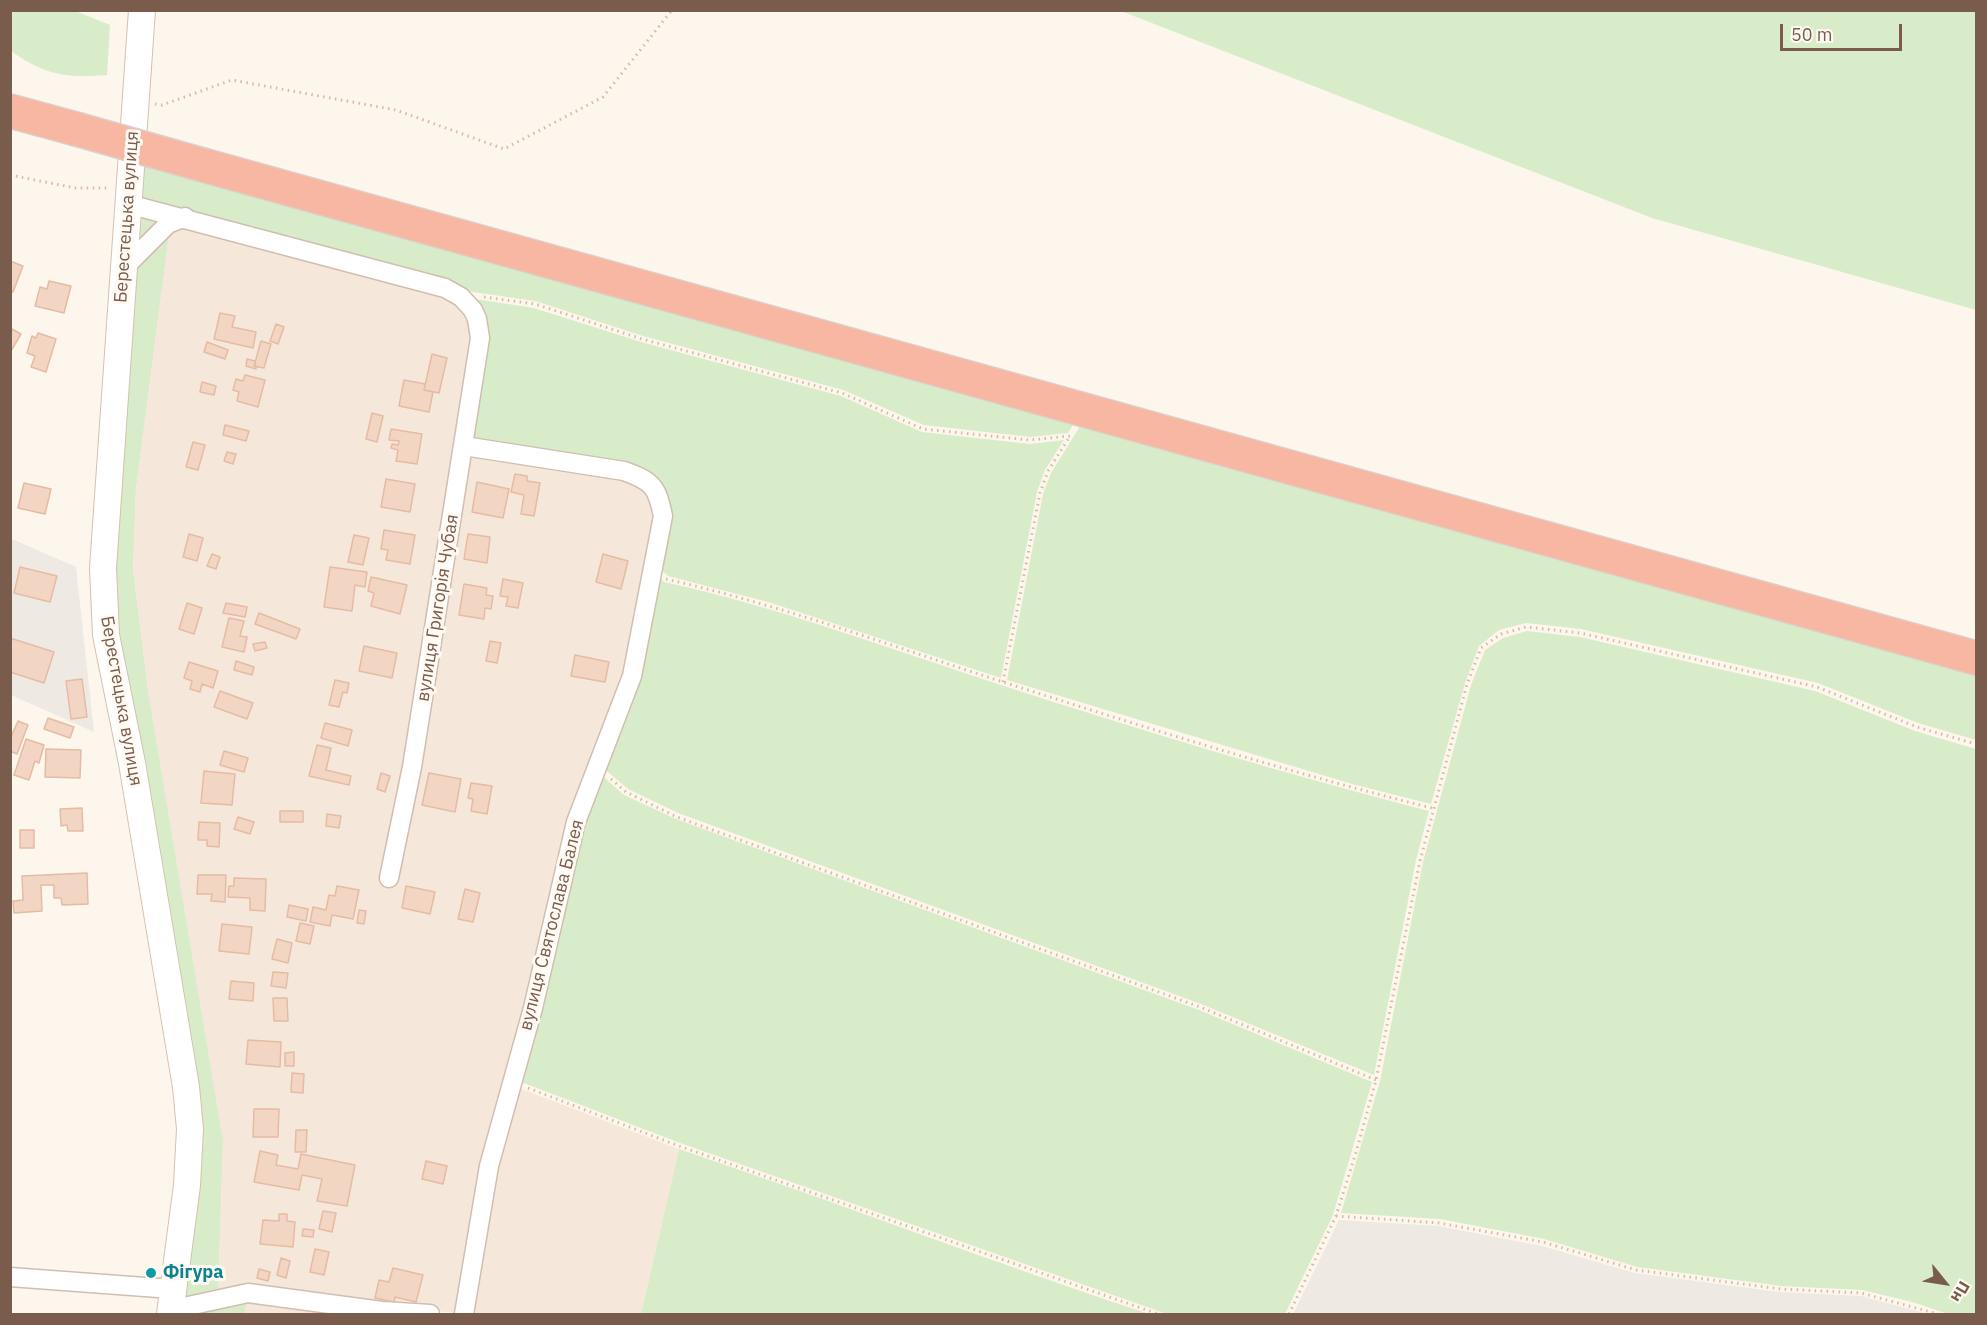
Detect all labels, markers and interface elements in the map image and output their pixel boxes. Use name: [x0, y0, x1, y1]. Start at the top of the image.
scale bar: [1783, 12, 1904, 50]
text: 50 m: [1791, 23, 1833, 46]
street label: Берестецька вулиця: [110, 130, 144, 304]
street label: вулиця Григорія Чубая: [413, 513, 463, 703]
street label: Берестецька вулиця: [95, 614, 147, 788]
street label: вулиця Святослава Балея: [515, 817, 589, 1033]
north arrow: [1915, 1253, 1975, 1313]
place label: Фігура: [163, 1262, 224, 1284]
marker: Фігура: [144, 1266, 158, 1280]
text: Пн: [1947, 1278, 1975, 1306]

